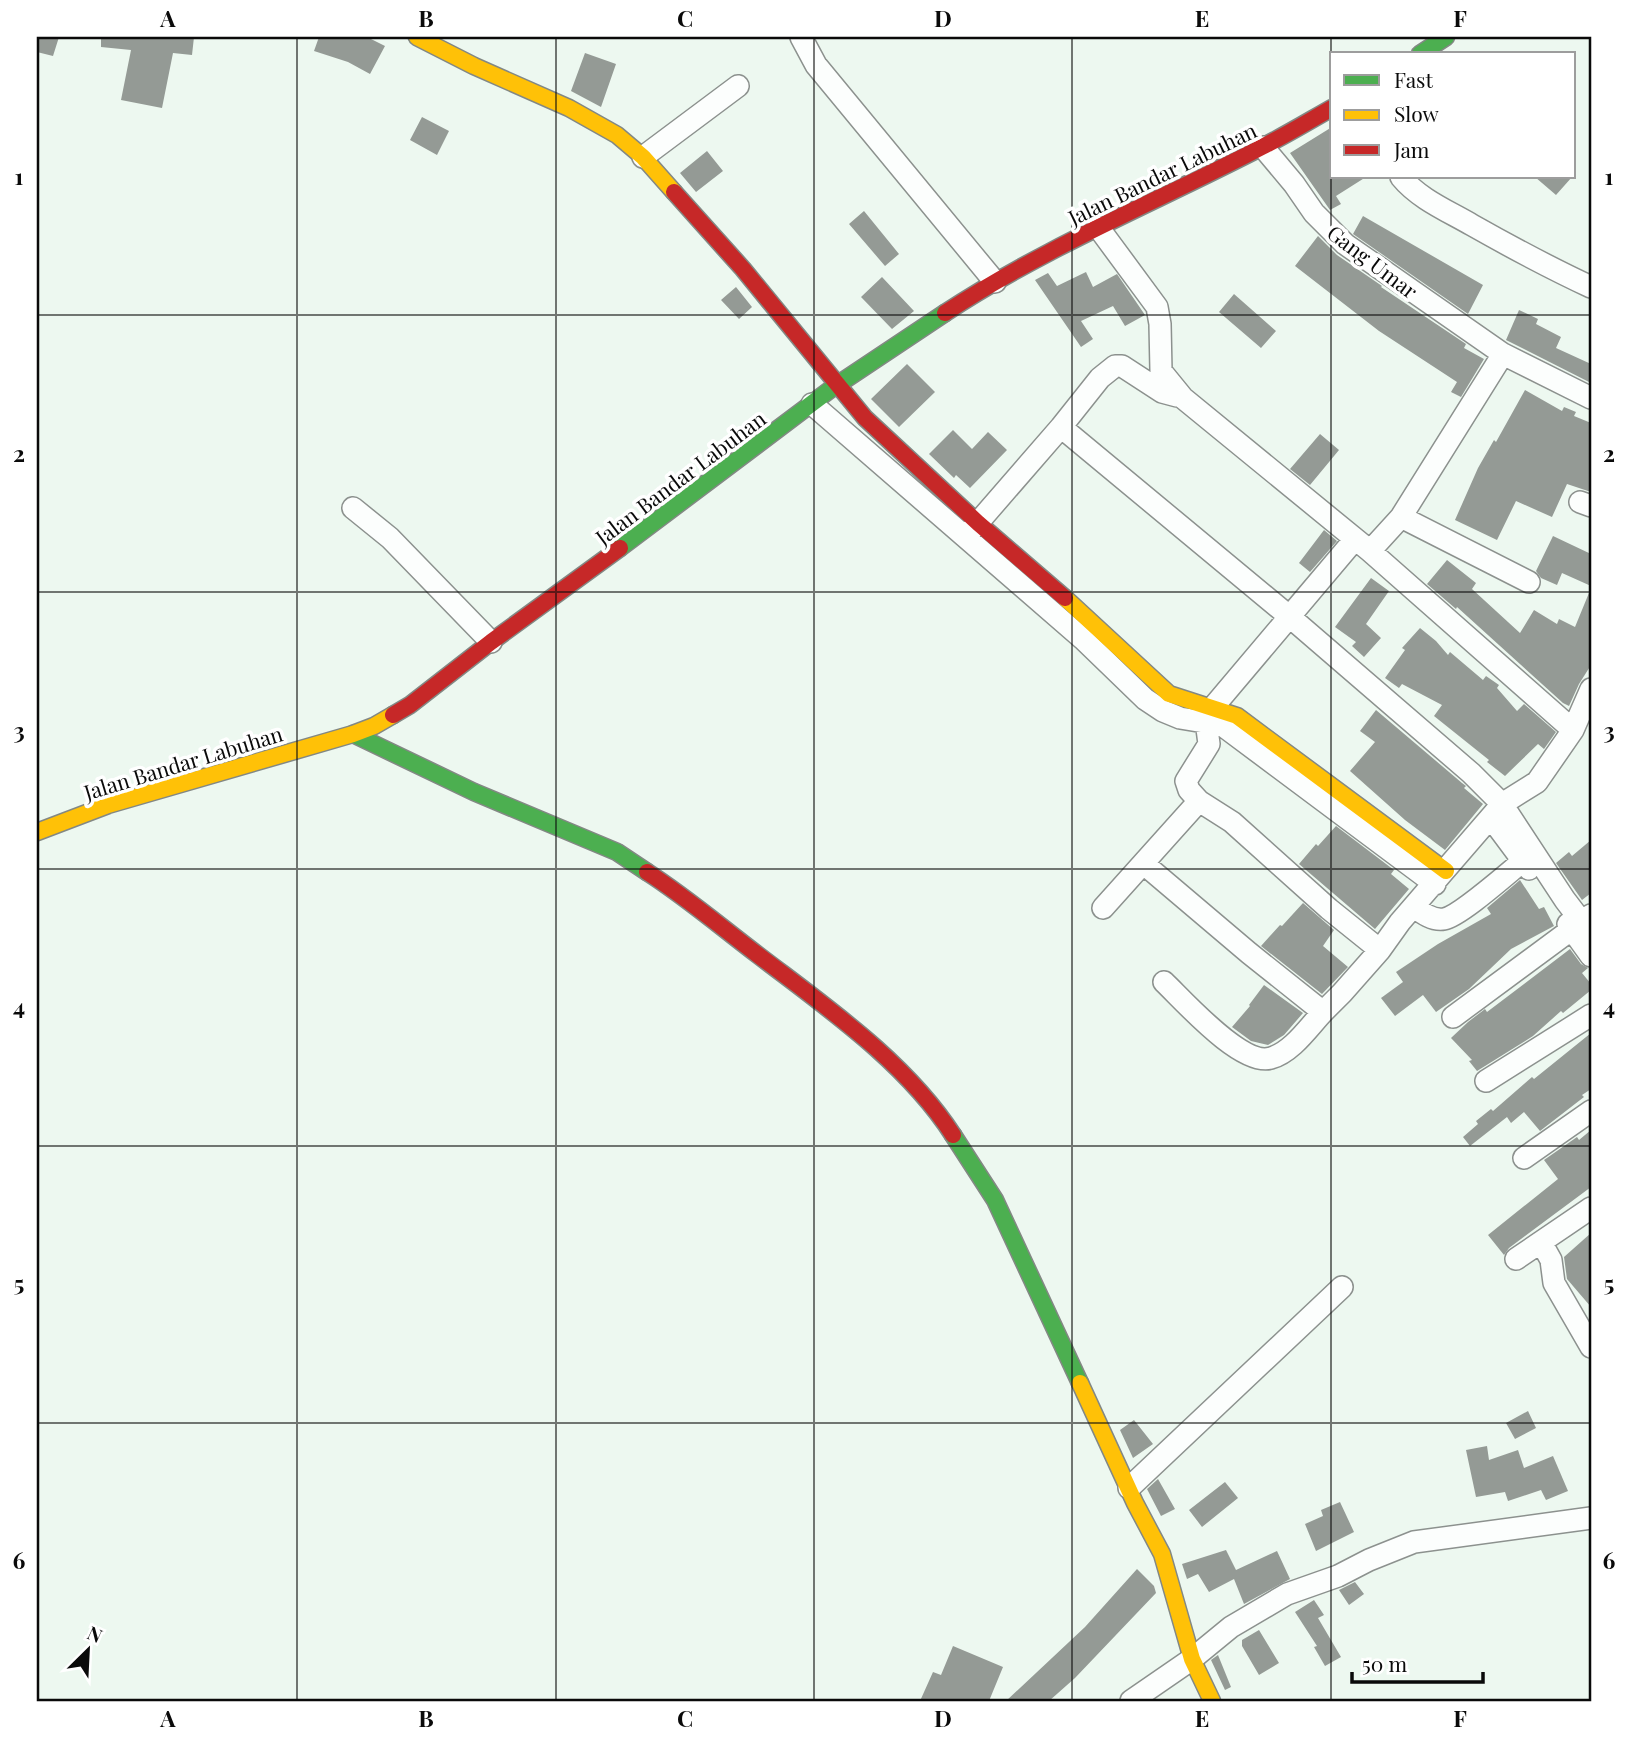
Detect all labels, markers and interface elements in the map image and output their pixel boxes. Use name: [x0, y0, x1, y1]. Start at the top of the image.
text: A: [159, 2, 176, 33]
text: B: [418, 2, 434, 33]
text: C: [677, 2, 693, 33]
text: D: [934, 2, 952, 33]
text: E: [1195, 2, 1209, 33]
text: F: [1453, 2, 1467, 33]
legend: [1330, 52, 1576, 178]
text: Fast: [1394, 65, 1433, 93]
text: Slow: [1394, 99, 1439, 127]
street label: Jalan Bandar Labuhan: [1062, 115, 1261, 231]
text: Jam: [1393, 135, 1430, 163]
text: 1: [15, 160, 24, 191]
text: 1: [1605, 160, 1614, 191]
street label: Gang Umar: [1322, 218, 1424, 305]
street label: Jalan Bandar Labuhan: [588, 404, 771, 551]
text: 2: [13, 437, 25, 468]
text: 2: [1603, 437, 1615, 468]
text: 3: [13, 714, 25, 745]
text: 3: [1603, 714, 1615, 745]
street label: Jalan Bandar Labuhan: [79, 718, 286, 806]
text: 4: [13, 990, 25, 1021]
text: 4: [1603, 990, 1615, 1021]
text: 5: [14, 1267, 24, 1298]
text: 5: [1604, 1267, 1614, 1298]
text: 6: [13, 1544, 26, 1575]
text: 6: [1603, 1544, 1616, 1575]
north arrow: [52, 1616, 122, 1686]
text: N: [84, 1619, 107, 1648]
scale bar: [1352, 1640, 1483, 1684]
text: 50 m: [1362, 1649, 1408, 1677]
text: A: [159, 1702, 176, 1733]
text: B: [418, 1702, 434, 1733]
text: C: [677, 1702, 693, 1733]
text: D: [934, 1702, 952, 1733]
text: E: [1195, 1702, 1209, 1733]
text: F: [1453, 1702, 1467, 1733]

